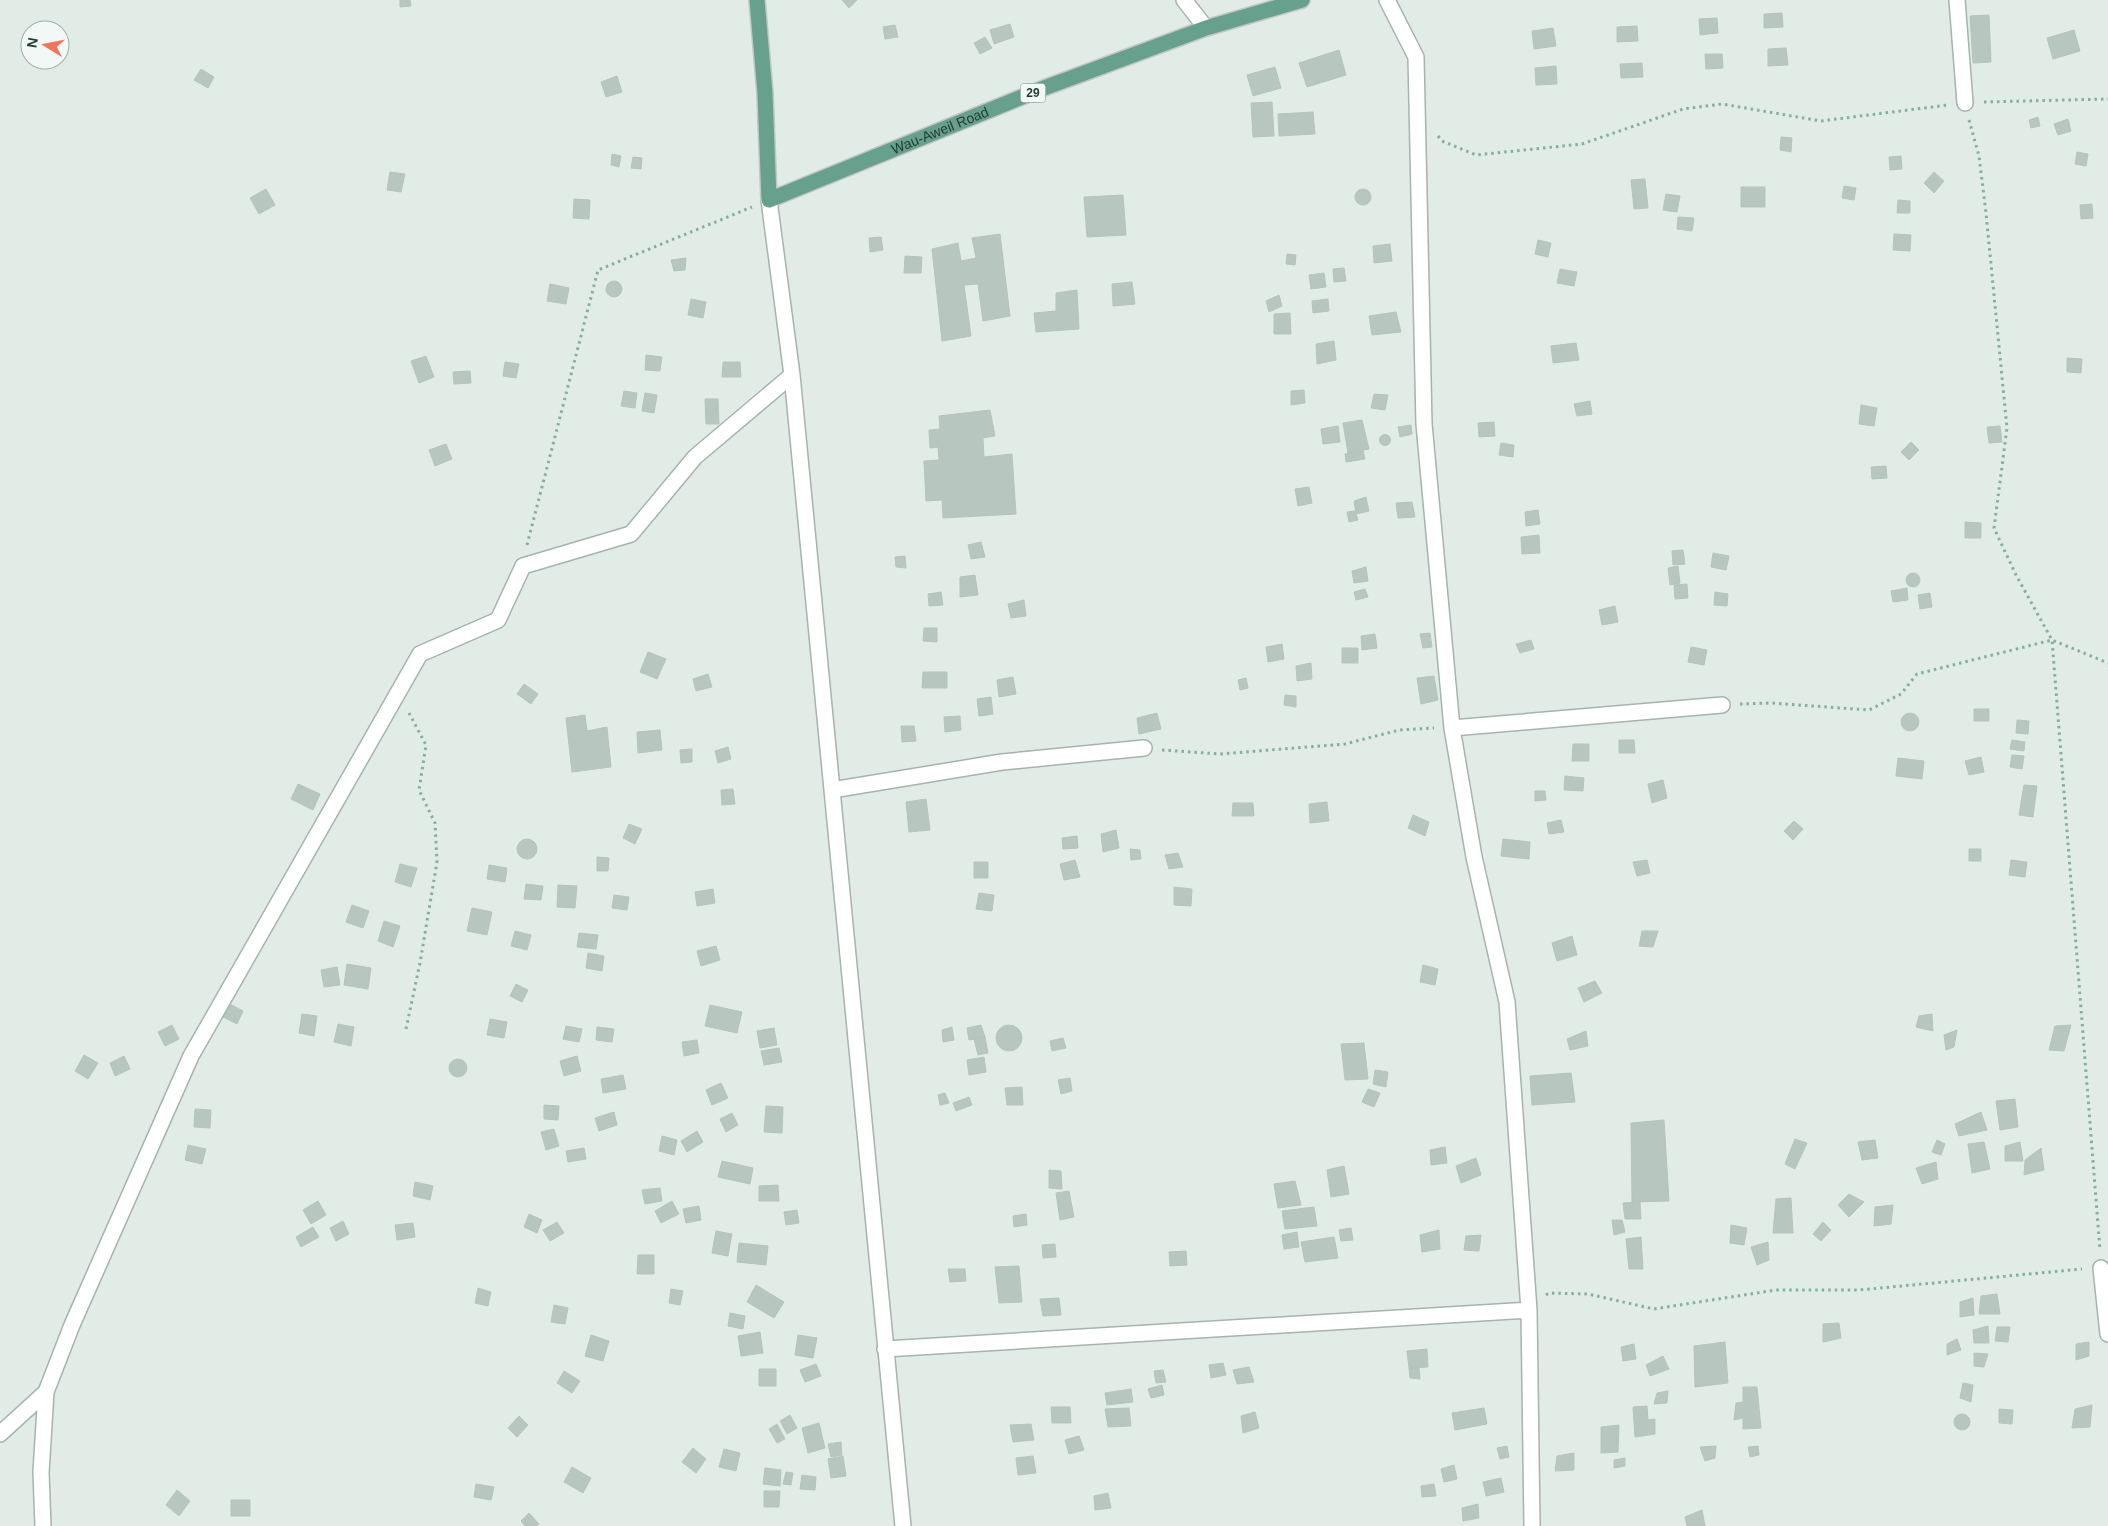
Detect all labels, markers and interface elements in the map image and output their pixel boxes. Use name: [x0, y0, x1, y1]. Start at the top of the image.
north arrow: [20, 20, 70, 70]
text: N: [23, 36, 41, 49]
road number: 29: [1020, 84, 1046, 102]
street label: Wau-Aweil Road: [889, 103, 991, 157]

